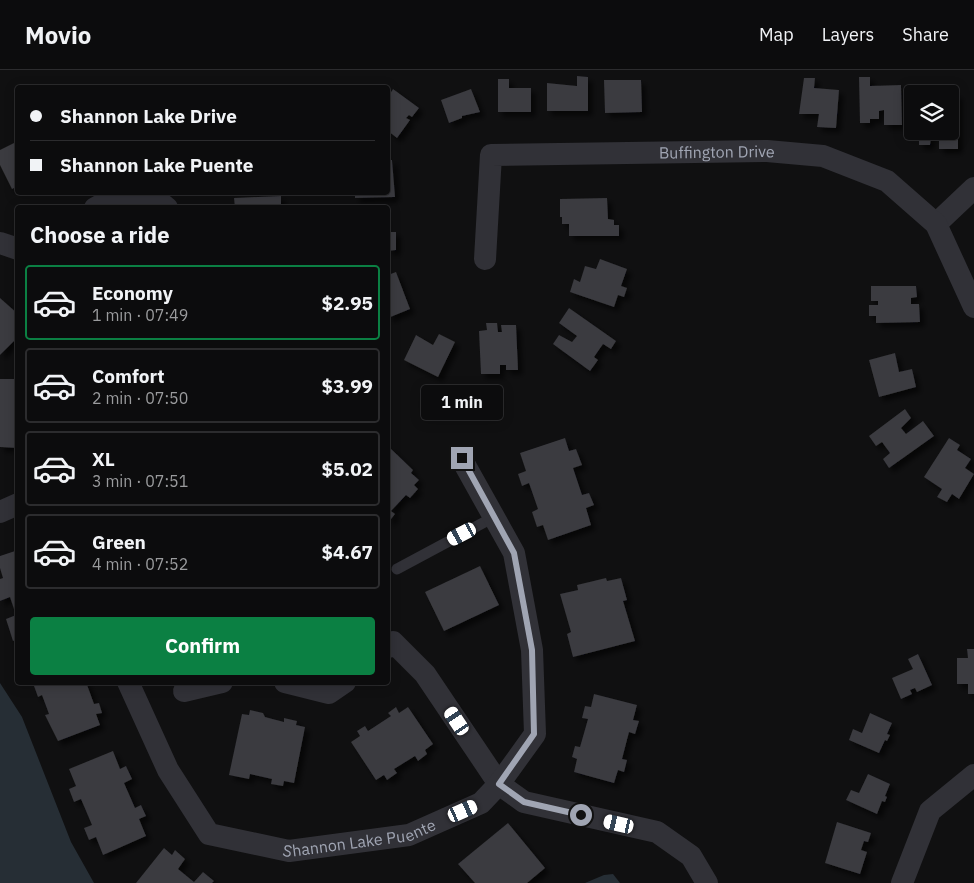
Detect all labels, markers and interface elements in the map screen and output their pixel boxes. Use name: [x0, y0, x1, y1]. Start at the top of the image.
text: Movio: [25, 19, 91, 51]
text: Map: [759, 23, 794, 46]
text: Layers: [822, 23, 874, 46]
text: Share: [902, 23, 949, 46]
map controls: [904, 85, 959, 140]
button: layers: [904, 85, 959, 140]
text: Shannon Lake Drive: [60, 104, 237, 128]
street label: Buffington Drive: [659, 141, 776, 163]
text: Shannon Lake Puente: [60, 153, 253, 177]
text: Choose a ride: [30, 220, 170, 249]
icon: car: [32, 280, 77, 325]
text: Economy: [92, 281, 173, 305]
text: $2.95: [321, 291, 373, 315]
text: 1 min · 07:49: [92, 305, 188, 325]
icon: car: [32, 363, 77, 408]
text: Comfort: [92, 364, 165, 388]
text: $3.99: [321, 374, 373, 398]
callout: 1 min: [421, 386, 503, 420]
text: 2 min · 07:50: [92, 388, 188, 408]
text: 1 min: [441, 392, 483, 412]
icon: car: [32, 446, 77, 491]
text: XL: [92, 447, 115, 471]
route end: [451, 447, 473, 469]
text: $5.02: [321, 457, 373, 481]
text: 3 min · 07:51: [92, 471, 188, 491]
car: [445, 520, 478, 548]
icon: car: [32, 529, 77, 574]
text: Green: [92, 530, 146, 554]
text: $4.67: [321, 540, 373, 564]
text: 4 min · 07:52: [92, 554, 188, 574]
button: Confirm: [30, 617, 375, 675]
car: [442, 704, 471, 738]
car: [446, 798, 479, 824]
route start: [570, 804, 592, 826]
car: [602, 813, 635, 835]
street label: Shannon Lake Puente: [281, 814, 439, 861]

